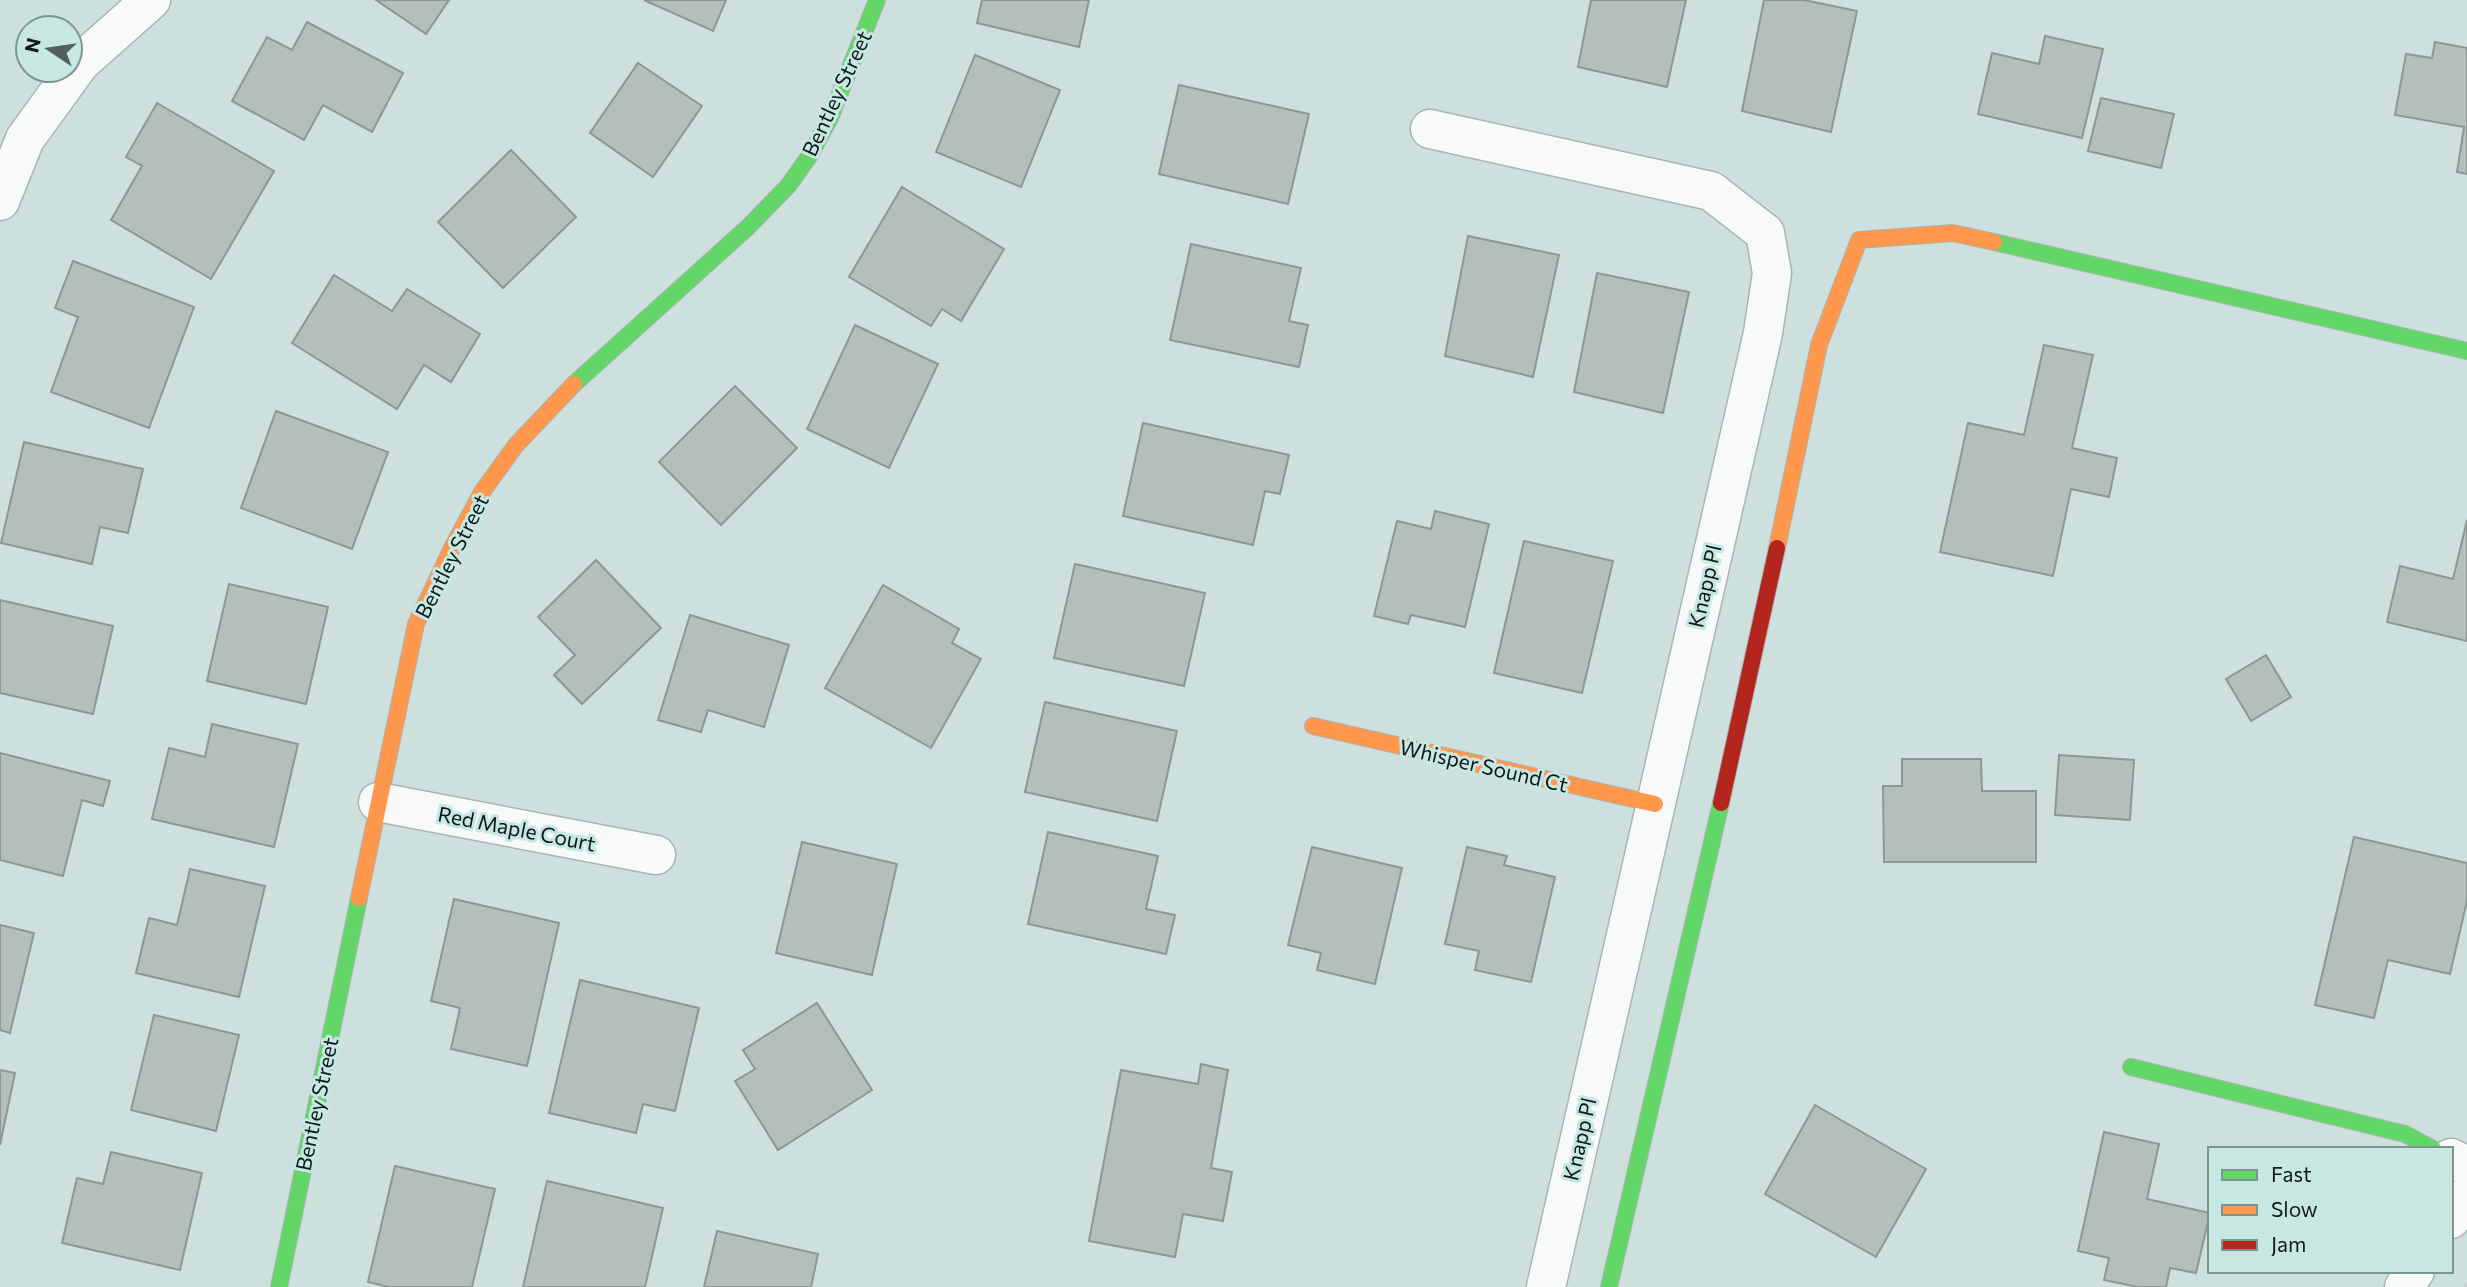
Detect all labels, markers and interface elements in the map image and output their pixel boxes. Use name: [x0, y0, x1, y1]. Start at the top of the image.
north arrow: [14, 14, 84, 84]
street label: Bentley Street: [796, 26, 876, 160]
text: N: [19, 36, 45, 55]
street label: Bentley Street: [409, 490, 493, 622]
street label: Knapp Pl: [1682, 542, 1726, 630]
street label: Whisper Sound Ct: [1397, 733, 1571, 797]
street label: Red Maple Court: [436, 800, 598, 856]
street label: Bentley Street: [290, 1035, 342, 1173]
street label: Knapp Pl: [1557, 1095, 1601, 1183]
legend: [2208, 1147, 2453, 1273]
text: Fast: [2271, 1161, 2312, 1186]
text: Slow: [2271, 1196, 2318, 1221]
text: Jam: [2271, 1231, 2306, 1256]

